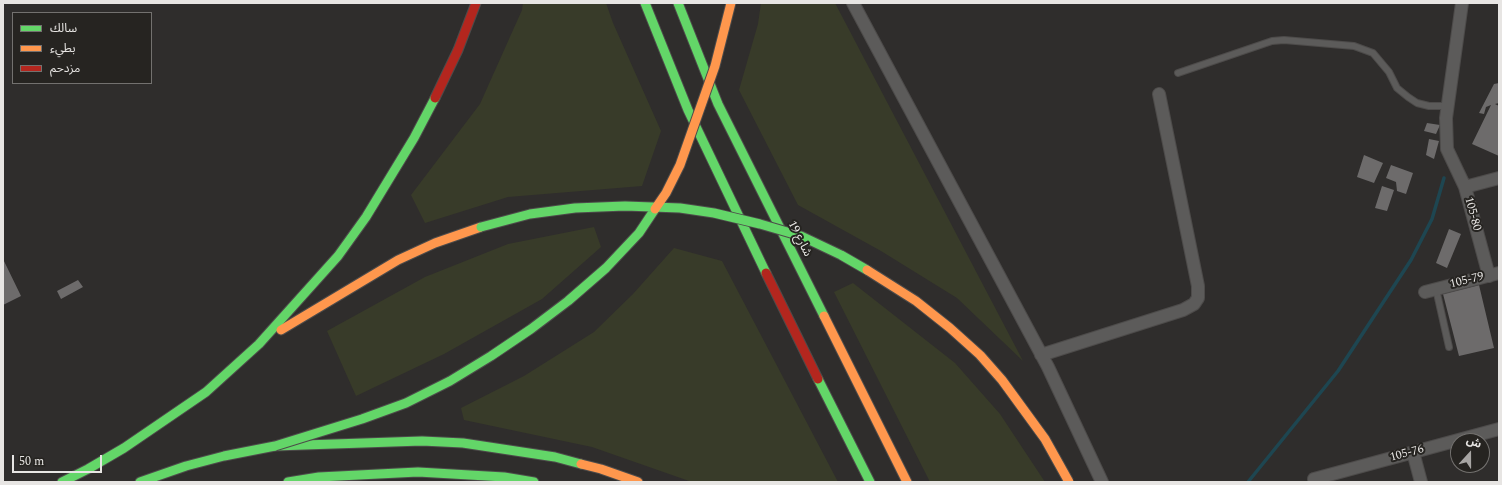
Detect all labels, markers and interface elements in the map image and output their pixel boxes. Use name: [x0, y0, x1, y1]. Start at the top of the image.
legend: [12, 12, 152, 84]
text: سالك: [50, 19, 77, 38]
text: بطيء: [50, 39, 76, 58]
text: مزدحم: [50, 59, 80, 78]
street label: 105-80: [1461, 195, 1483, 233]
street label: شارع 19: [784, 219, 814, 259]
street label: 105-79: [1449, 270, 1485, 292]
text: ش: [1464, 432, 1484, 453]
north arrow: [1450, 433, 1490, 473]
street label: 105-76: [1388, 443, 1426, 465]
scale bar: [14, 447, 104, 473]
text: 50 m: [19, 452, 44, 471]

